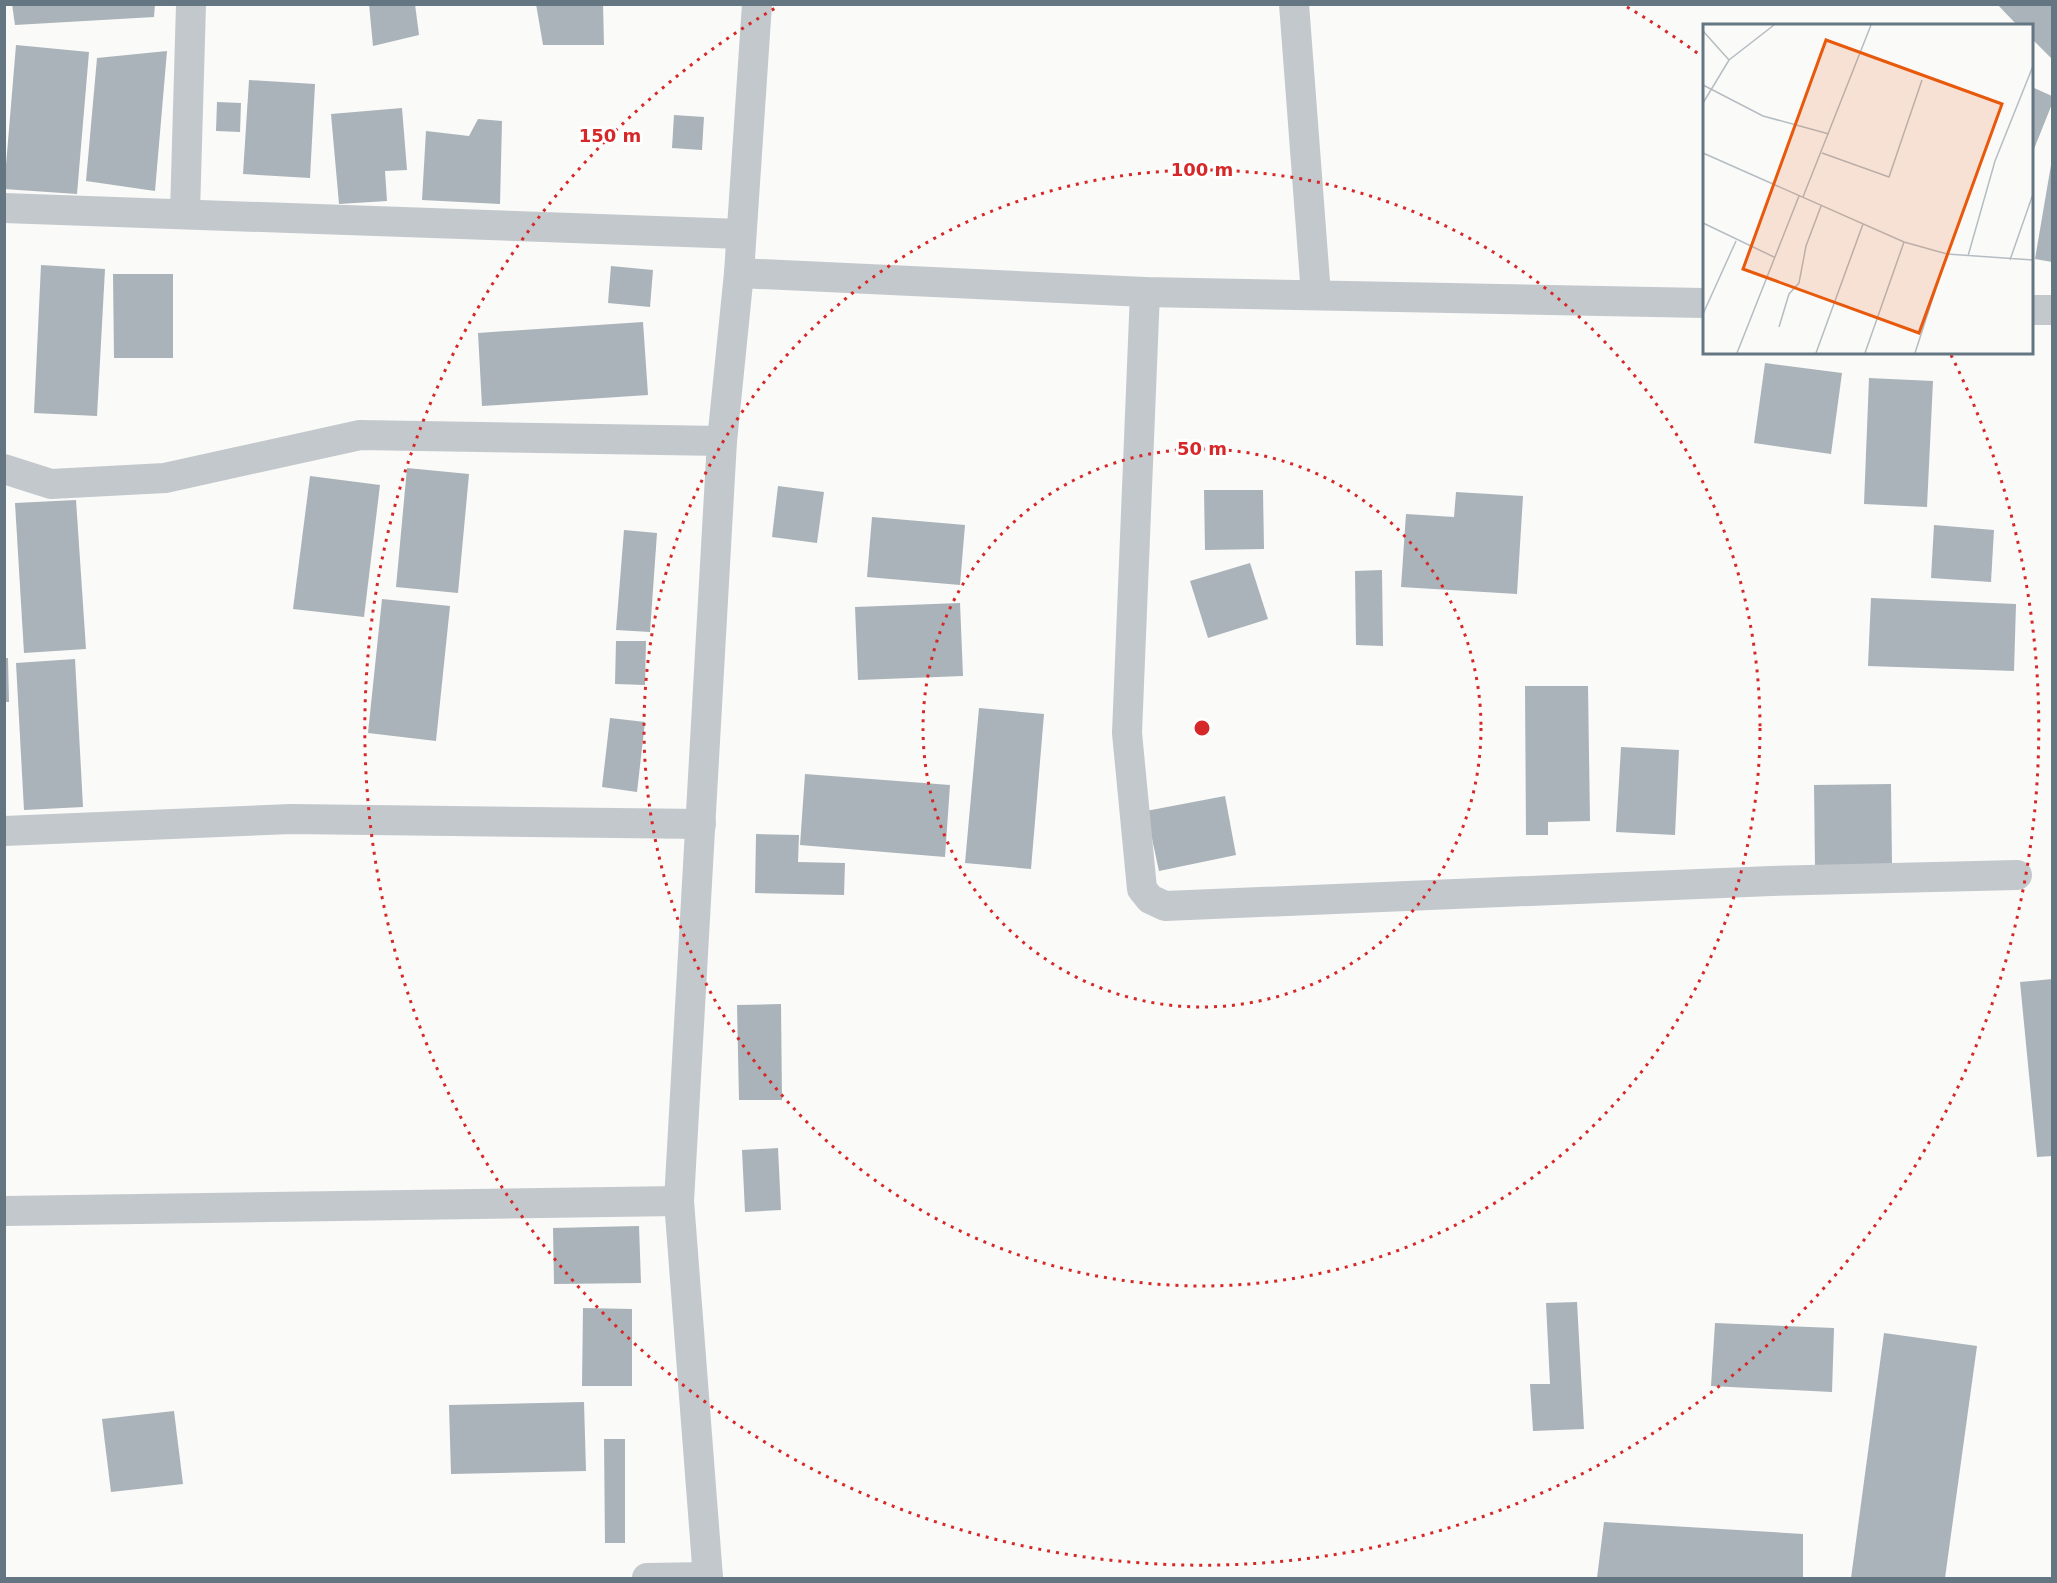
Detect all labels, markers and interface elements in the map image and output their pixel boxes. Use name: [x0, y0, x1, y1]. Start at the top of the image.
inset map: [1703, 24, 2033, 354]
text: 150 m: [579, 125, 641, 146]
text: 100 m: [1171, 159, 1233, 180]
text: 50 m: [1177, 438, 1227, 459]
centre of rings: [1192, 718, 1212, 738]

